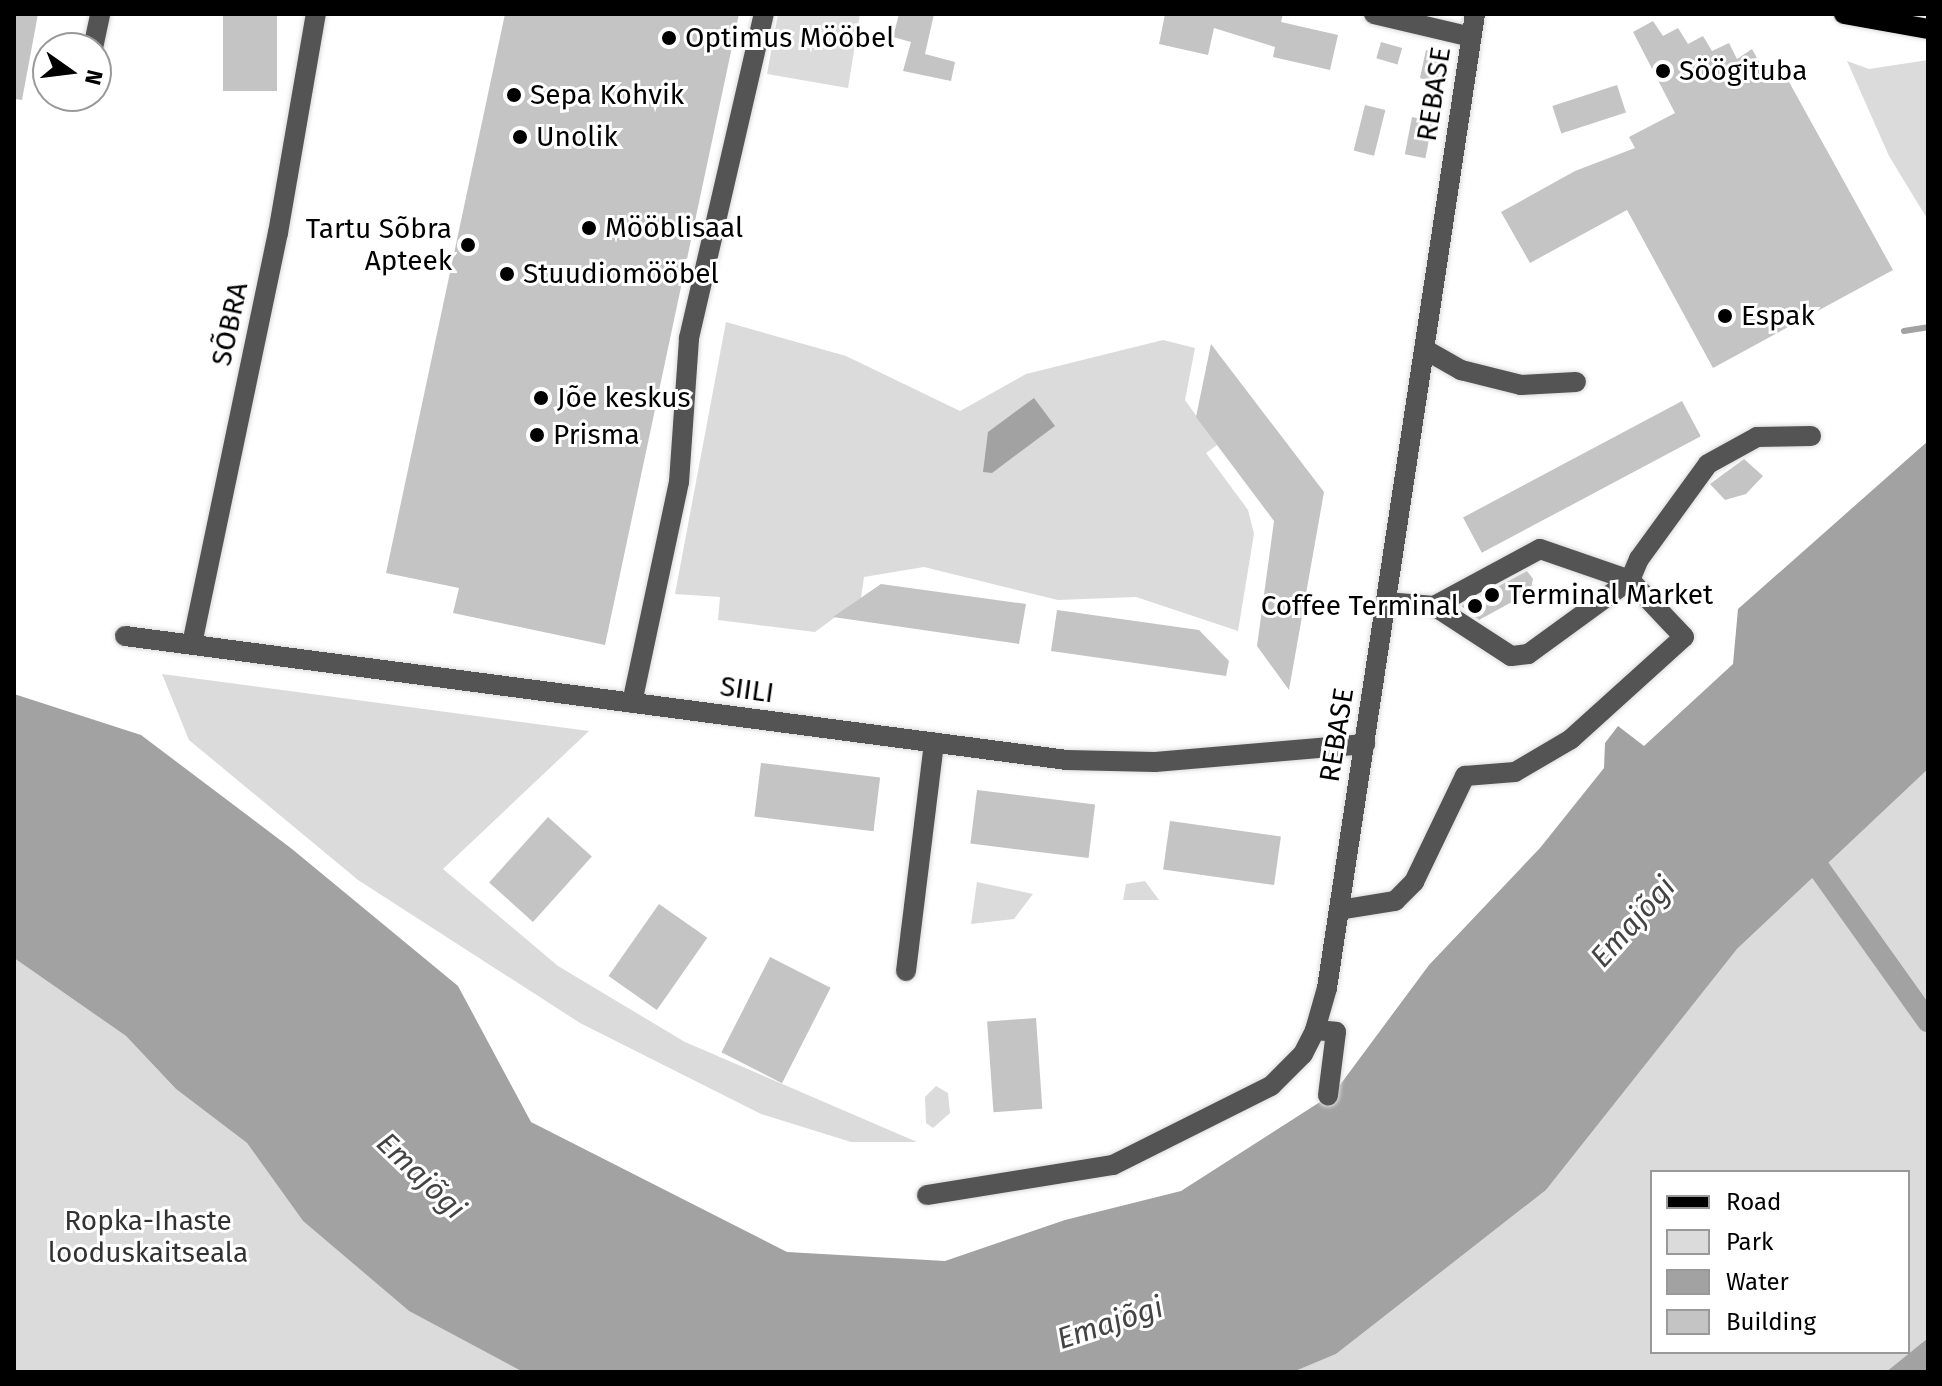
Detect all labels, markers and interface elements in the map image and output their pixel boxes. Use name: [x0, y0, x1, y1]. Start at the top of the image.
place label: Optimus Mööbel: [685, 21, 894, 55]
marker: Optimus Mööbel: [660, 29, 678, 47]
north arrow: [32, 32, 112, 112]
street label: REBASE: [1410, 44, 1458, 144]
place label: Söögituba: [1679, 54, 1807, 88]
marker: Söögituba: [1654, 62, 1672, 80]
text: N: [79, 67, 109, 88]
place label: Sepa Kohvik: [530, 78, 684, 112]
marker: Sepa Kohvik: [505, 86, 523, 104]
place label: Unolik: [536, 120, 618, 154]
marker: Unolik: [511, 128, 529, 146]
place label: Mööblisaal: [605, 211, 743, 245]
place label: Tartu Sõbra Apteek: [306, 212, 452, 278]
marker: Mööblisaal: [580, 219, 598, 237]
marker: Tartu Sõbra Apteek: [459, 236, 477, 254]
place label: Stuudiomööbel: [523, 257, 719, 291]
marker: Stuudiomööbel: [498, 265, 516, 283]
street label: SÕBRA: [205, 279, 255, 369]
place label: Espak: [1741, 299, 1815, 333]
marker: Espak: [1716, 307, 1734, 325]
place label: Jõe keskus: [557, 381, 691, 415]
marker: Jõe keskus: [532, 389, 550, 407]
place label: Prisma: [553, 418, 640, 452]
marker: Prisma: [528, 426, 546, 444]
place label: Terminal Market: [1508, 578, 1713, 612]
marker: Terminal Market: [1483, 586, 1501, 604]
place label: Coffee Terminal: [1261, 589, 1459, 623]
marker: Coffee Terminal: [1466, 597, 1484, 615]
street label: SIILI: [718, 670, 776, 710]
street label: REBASE: [1313, 685, 1361, 785]
water label: Emajõgi: [1583, 869, 1683, 975]
water label: Emajõgi: [369, 1125, 473, 1227]
legend: [1650, 1170, 1910, 1354]
text: Road: [1726, 1188, 1781, 1216]
park label: Ropka-Ihaste looduskaitseala: [48, 1204, 248, 1270]
text: Park: [1726, 1228, 1773, 1256]
text: Water: [1726, 1268, 1789, 1296]
water label: Emajõgi: [1052, 1289, 1168, 1357]
text: Building: [1726, 1308, 1816, 1336]

